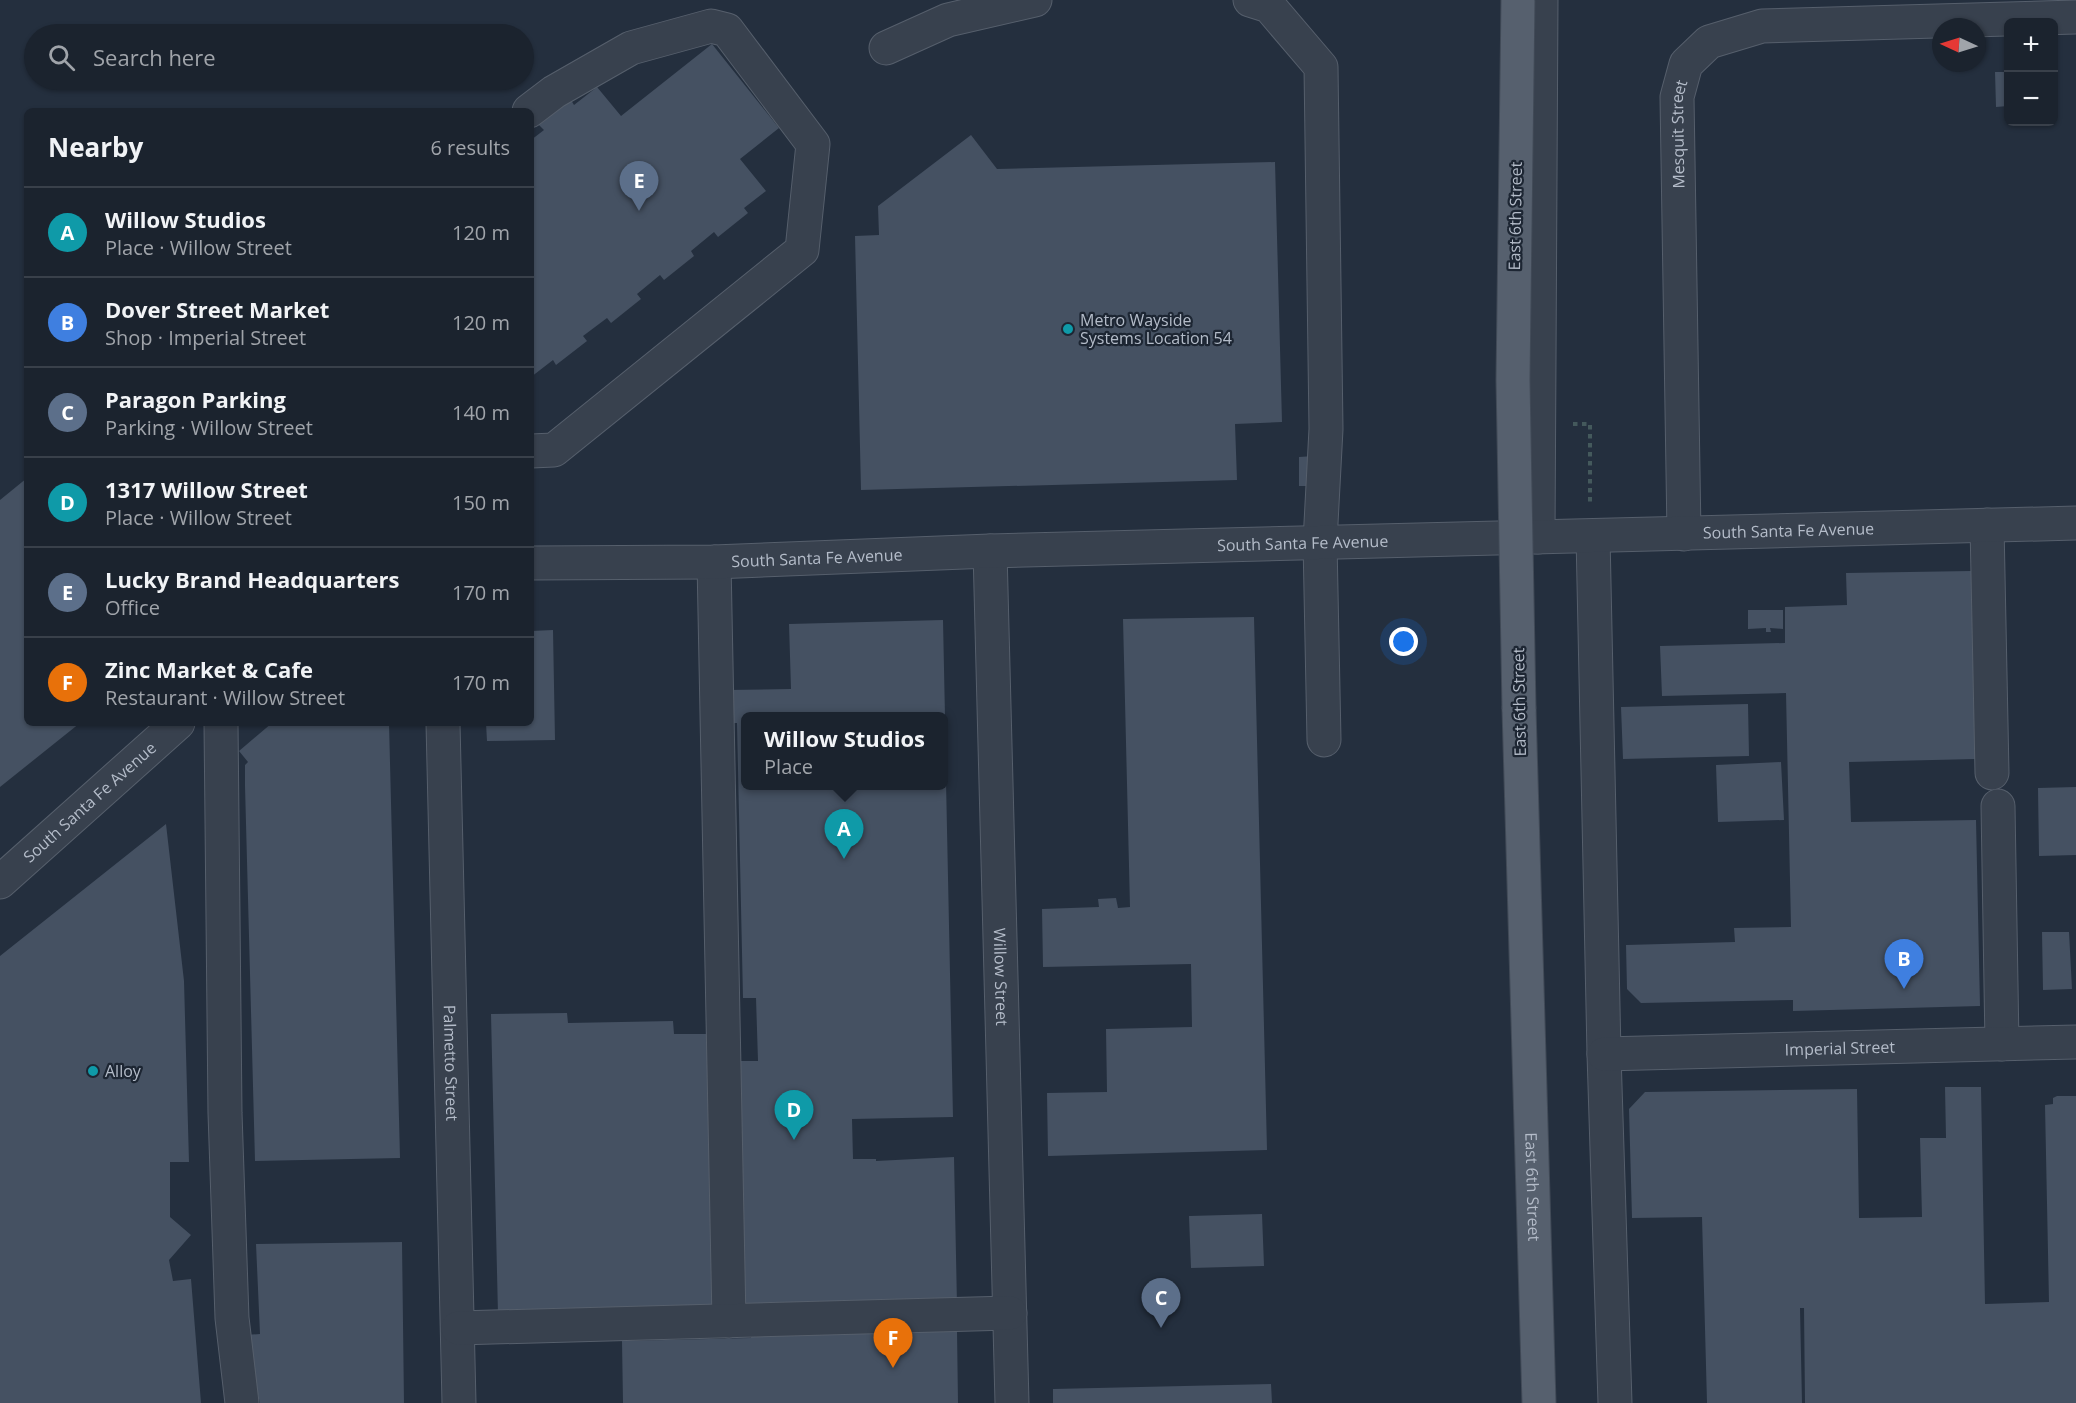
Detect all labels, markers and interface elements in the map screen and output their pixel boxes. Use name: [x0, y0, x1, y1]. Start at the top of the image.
north arrow: [1932, 18, 1986, 72]
map controls: [2004, 18, 2058, 126]
button: +: [2004, 18, 2058, 72]
search box: [24, 24, 534, 90]
icon: search: [45, 41, 78, 74]
text: Search here: [93, 42, 216, 72]
button: −: [2004, 72, 2058, 126]
street label: Mesquit Street: [1666, 77, 1692, 189]
text: Nearby: [48, 129, 143, 165]
text: 6 results: [430, 134, 510, 161]
street label: East 6th Street: [1503, 161, 1527, 271]
pin: E: [620, 162, 658, 211]
text: Willow Studios: [105, 204, 266, 234]
text: A: [61, 219, 74, 246]
text: 120 m: [452, 219, 510, 246]
text: Place · Willow Street: [105, 234, 292, 261]
text: Dover Street Market: [105, 294, 329, 324]
text: B: [61, 309, 74, 336]
text: 120 m: [452, 309, 510, 336]
place label: Metro Wayside Systems Location 54: [1080, 309, 1232, 349]
marker: Metro Wayside Systems Location 54: [1061, 322, 1075, 336]
text: Shop · Imperial Street: [105, 324, 306, 351]
text: Paragon Parking: [105, 384, 286, 414]
text: C: [61, 399, 74, 426]
text: 140 m: [452, 399, 510, 426]
text: Parking · Willow Street: [105, 414, 313, 441]
text: 1317 Willow Street: [105, 474, 308, 504]
text: D: [60, 489, 75, 516]
text: 150 m: [452, 489, 510, 516]
text: Place · Willow Street: [105, 504, 292, 531]
street label: South Santa Fe Avenue: [1703, 517, 1874, 544]
street label: South Santa Fe Avenue: [1217, 530, 1389, 556]
street label: South Santa Fe Avenue: [731, 543, 903, 572]
text: Lucky Brand Headquarters: [105, 564, 399, 594]
text: E: [62, 579, 73, 606]
text: 170 m: [452, 579, 510, 606]
text: Office: [105, 594, 160, 621]
your location: [1389, 627, 1418, 656]
street label: East 6th Street: [1507, 647, 1531, 757]
text: Zinc Market & Cafe: [105, 654, 313, 684]
text: F: [62, 669, 73, 696]
text: 170 m: [452, 669, 510, 696]
text: Restaurant · Willow Street: [105, 684, 345, 711]
popup: [741, 712, 948, 790]
text: Willow Studios: [764, 723, 925, 753]
street label: South Santa Fe Avenue: [18, 737, 161, 867]
text: Place: [764, 753, 813, 780]
pin: A: [824, 810, 864, 859]
street label: Willow Street: [989, 928, 1013, 1026]
pin: B: [1884, 940, 1924, 989]
street label: Palmetto Street: [439, 1005, 463, 1122]
street label: Imperial Street: [1784, 1036, 1896, 1060]
place label: Alloy: [105, 1060, 142, 1082]
marker: Alloy: [86, 1064, 100, 1078]
pin: D: [774, 1090, 814, 1140]
street label: East 6th Street: [1520, 1132, 1545, 1242]
pin: C: [1142, 1278, 1180, 1328]
pin: F: [874, 1318, 912, 1368]

